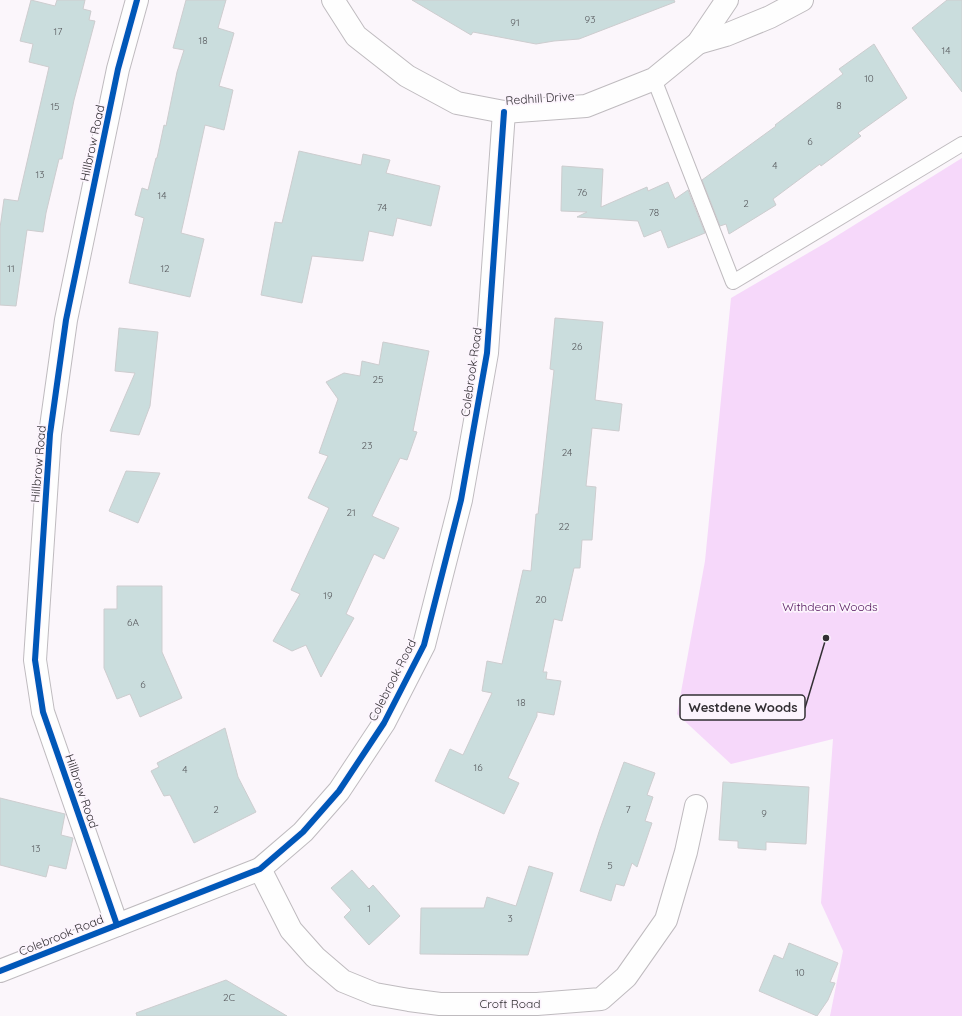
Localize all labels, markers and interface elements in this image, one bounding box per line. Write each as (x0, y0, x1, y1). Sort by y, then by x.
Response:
house number: 93 (585, 13, 595, 26)
house number: 91 (510, 16, 520, 29)
house number: 17 (54, 25, 62, 38)
house number: 18 (198, 34, 208, 47)
house number: 14 (942, 44, 950, 57)
house number: 10 (864, 72, 874, 85)
street label: Redhill Drive (505, 88, 575, 108)
house number: 8 (836, 99, 842, 112)
house number: 15 (50, 100, 60, 113)
street label: Hillbrow Road (77, 103, 107, 183)
house number: 6 (807, 135, 813, 148)
house number: 4 (772, 159, 778, 172)
house number: 13 (36, 168, 44, 181)
house number: 76 (577, 186, 588, 199)
house number: 14 (158, 189, 166, 202)
house number: 2 (743, 197, 749, 210)
house number: 74 (377, 201, 387, 214)
house number: 78 (649, 206, 659, 219)
house number: 11 (7, 262, 15, 275)
house number: 12 (160, 262, 170, 275)
street label: Colebrook Road (457, 326, 485, 418)
house number: 26 (572, 340, 583, 353)
house number: 25 (373, 373, 384, 386)
street label: Hillbrow Road (27, 425, 49, 503)
house number: 23 (362, 439, 372, 452)
house number: 24 (562, 446, 572, 459)
house number: 21 (346, 506, 356, 519)
house number: 22 (558, 520, 570, 533)
house number: 19 (323, 589, 333, 602)
house number: 20 (535, 593, 547, 606)
park label: Withdean Woods (782, 599, 878, 614)
house number: 6A (127, 616, 139, 629)
street label: Colebrook Road (365, 636, 419, 724)
house number: 6 (140, 678, 146, 691)
callout: Westdene Woods (680, 695, 805, 720)
house number: 18 (516, 696, 526, 709)
text: Westdene Woods (689, 699, 797, 715)
street label: Hillbrow Road (62, 752, 102, 830)
house number: 16 (473, 761, 483, 774)
house number: 4 (182, 763, 188, 776)
house number: 2 (213, 803, 219, 816)
house number: 7 (625, 803, 631, 816)
house number: 9 (761, 807, 767, 820)
house number: 13 (32, 842, 40, 855)
house number: 5 (607, 859, 613, 872)
house number: 1 (367, 902, 371, 915)
street label: Colebrook Road (16, 911, 106, 959)
house number: 3 (507, 912, 513, 925)
house number: 10 (795, 966, 805, 979)
house number: 2C (223, 991, 236, 1004)
street label: Croft Road (480, 996, 540, 1011)

